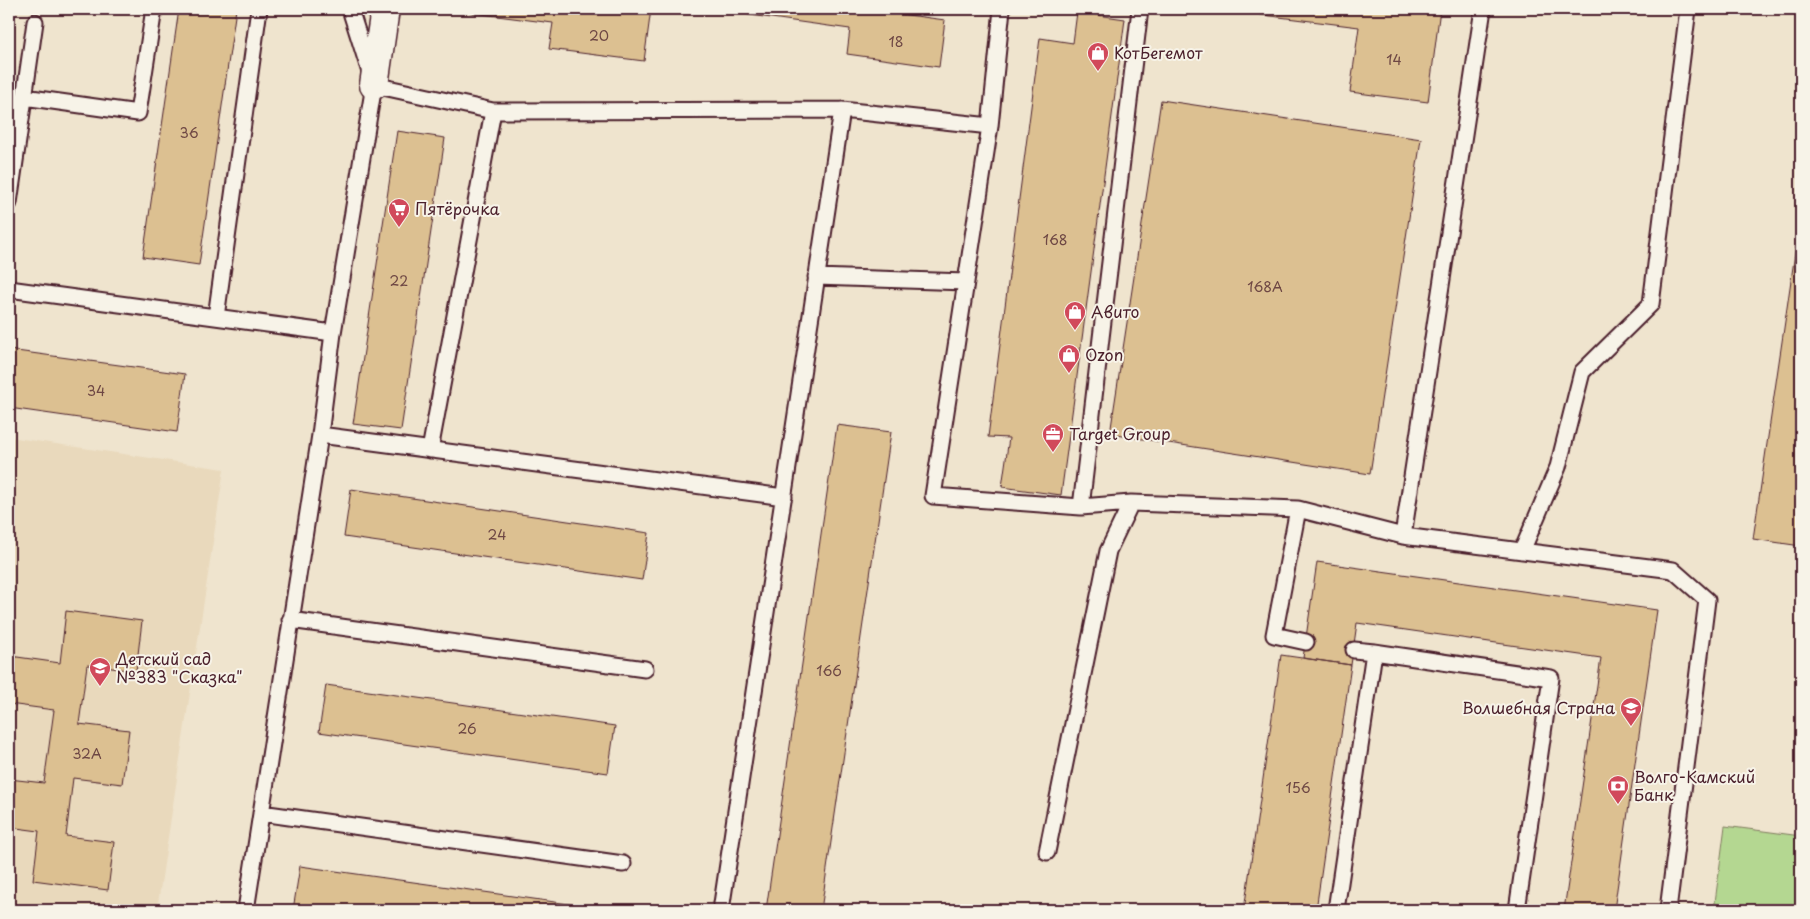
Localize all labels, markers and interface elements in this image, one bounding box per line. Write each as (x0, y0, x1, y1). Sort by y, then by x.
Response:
house number: 20 (589, 25, 609, 46)
house number: 18 (888, 31, 904, 52)
place label: КотБегемот (1114, 40, 1203, 64)
shop icon: КотБегемот (1086, 41, 1110, 72)
house number: 14 (1386, 49, 1402, 70)
house number: 36 (179, 122, 199, 143)
place label: Пятёрочка (415, 196, 500, 220)
supermarket icon: Пятёрочка (387, 197, 411, 228)
house number: 168 (1043, 229, 1067, 250)
house number: 22 (390, 270, 408, 291)
house number: 168А (1247, 276, 1283, 297)
place label: Авито (1091, 299, 1139, 323)
shop icon: Авито (1063, 300, 1087, 331)
place label: Ozon (1085, 342, 1123, 366)
shop icon: Ozon (1057, 343, 1081, 374)
house number: 34 (87, 380, 105, 401)
place label: Target Group (1069, 421, 1171, 445)
office icon: Target Group (1041, 422, 1065, 453)
house number: 24 (488, 524, 506, 545)
place label: Детский сад №383 "Сказка" (115, 646, 243, 688)
school or university icon: Детский сад №383 "Сказка" (88, 656, 112, 687)
house number: 166 (816, 660, 842, 681)
place label: Волшебная Страна (1462, 695, 1615, 719)
school or university icon: Волшебная Страна (1619, 696, 1643, 727)
house number: 26 (457, 718, 477, 739)
house number: 32А (72, 743, 102, 764)
place label: Волго-Камский Банк (1634, 764, 1755, 806)
bank icon: Волго-Камский Банк (1606, 774, 1630, 805)
house number: 156 (1285, 777, 1311, 798)

